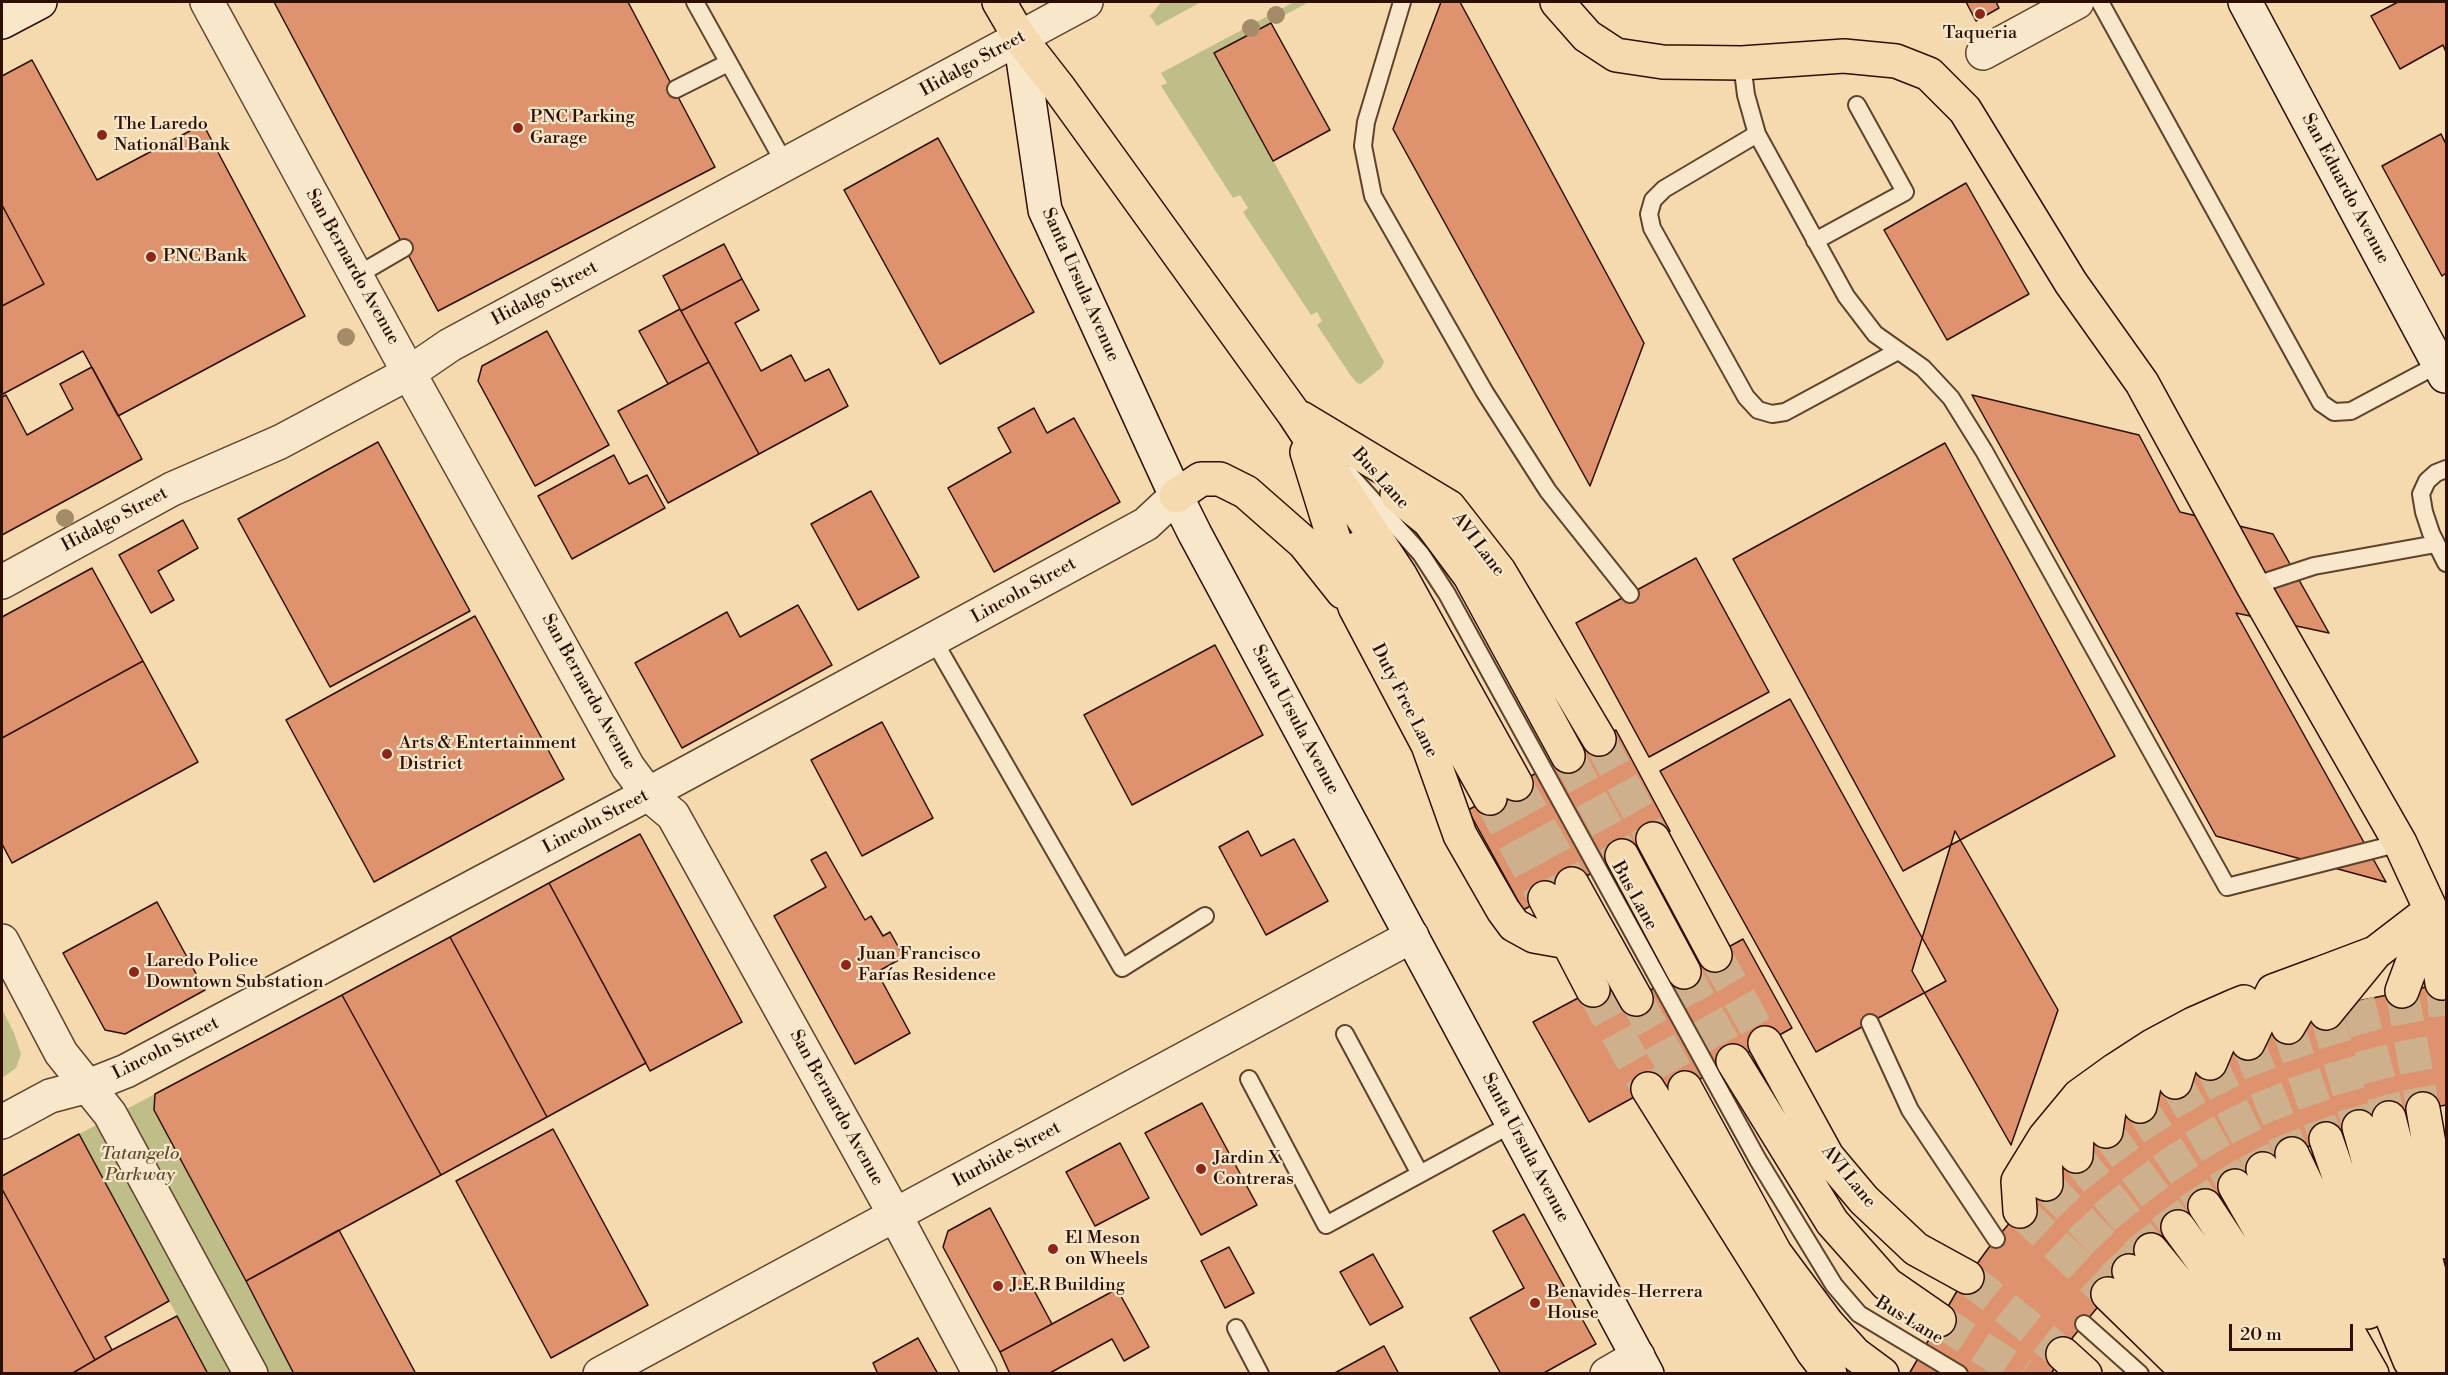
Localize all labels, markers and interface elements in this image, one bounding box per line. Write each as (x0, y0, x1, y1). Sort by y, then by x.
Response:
marker: Taqueria (1973, 7, 1987, 21)
place label: Taqueria (1943, 23, 2017, 45)
street label: Hidalgo Street (917, 26, 1029, 102)
place label: PNC Parking Garage (530, 107, 635, 150)
street label: San Eduardo Avenue (2296, 110, 2394, 268)
place label: The Laredo National Bank (114, 114, 229, 156)
marker: PNC Parking Garage (511, 121, 525, 135)
marker: The Laredo National Bank (95, 128, 109, 142)
street label: San Bernardo Avenue (300, 185, 404, 349)
street label: Santa Ursula Avenue (1036, 205, 1124, 365)
place label: PNC Bank (163, 246, 246, 268)
marker: PNC Bank (144, 250, 158, 264)
street label: Hidalgo Street (488, 257, 602, 331)
street label: Bus Lane (1347, 444, 1413, 514)
street label: Hidalgo Street (58, 483, 172, 557)
street label: AVI Lane (1447, 509, 1509, 581)
street label: Lincoln Street (968, 553, 1080, 629)
street label: San Bernardo Avenue (536, 610, 640, 774)
street label: Duty Free Lane (1366, 640, 1442, 762)
street label: Santa Ursula Avenue (1247, 642, 1343, 798)
place label: Arts & Entertainment District (399, 733, 577, 776)
marker: Arts & Entertainment District (380, 747, 394, 761)
street label: Lincoln Street (540, 785, 652, 859)
street label: Bus Lane (1606, 858, 1662, 934)
place label: Juan Francisco Farías Residence (858, 944, 996, 986)
place label: Laredo Police Downtown Substation (146, 951, 323, 994)
marker: Juan Francisco Farías Residence (839, 958, 853, 972)
marker: Laredo Police Downtown Substation (127, 965, 141, 979)
street label: Lincoln Street (109, 1013, 223, 1085)
street label: San Bernardo Avenue (784, 1026, 888, 1190)
street label: Santa Ursula Avenue (1477, 1070, 1573, 1226)
street label: Iturbide Street (949, 1117, 1065, 1193)
street label: AVI Lane (1816, 1141, 1880, 1213)
park label: Tatangelo Parkway (101, 1144, 179, 1186)
place label: Jardin X Contreras (1213, 1148, 1294, 1190)
marker: Jardin X Contreras (1194, 1162, 1208, 1176)
place label: El Meson on Wheels (1065, 1228, 1148, 1270)
marker: El Meson on Wheels (1046, 1242, 1060, 1256)
place label: J.E.R Building (1010, 1275, 1125, 1297)
marker: J.E.R Building (991, 1279, 1005, 1293)
place label: Benavides-Herrera House (1547, 1282, 1703, 1324)
street label: Bus Lane (1871, 1292, 1947, 1350)
marker: Benavides-Herrera House (1528, 1296, 1542, 1310)
scale bar (2232, 1312, 2356, 1350)
text: 20 m (2240, 1323, 2282, 1346)

